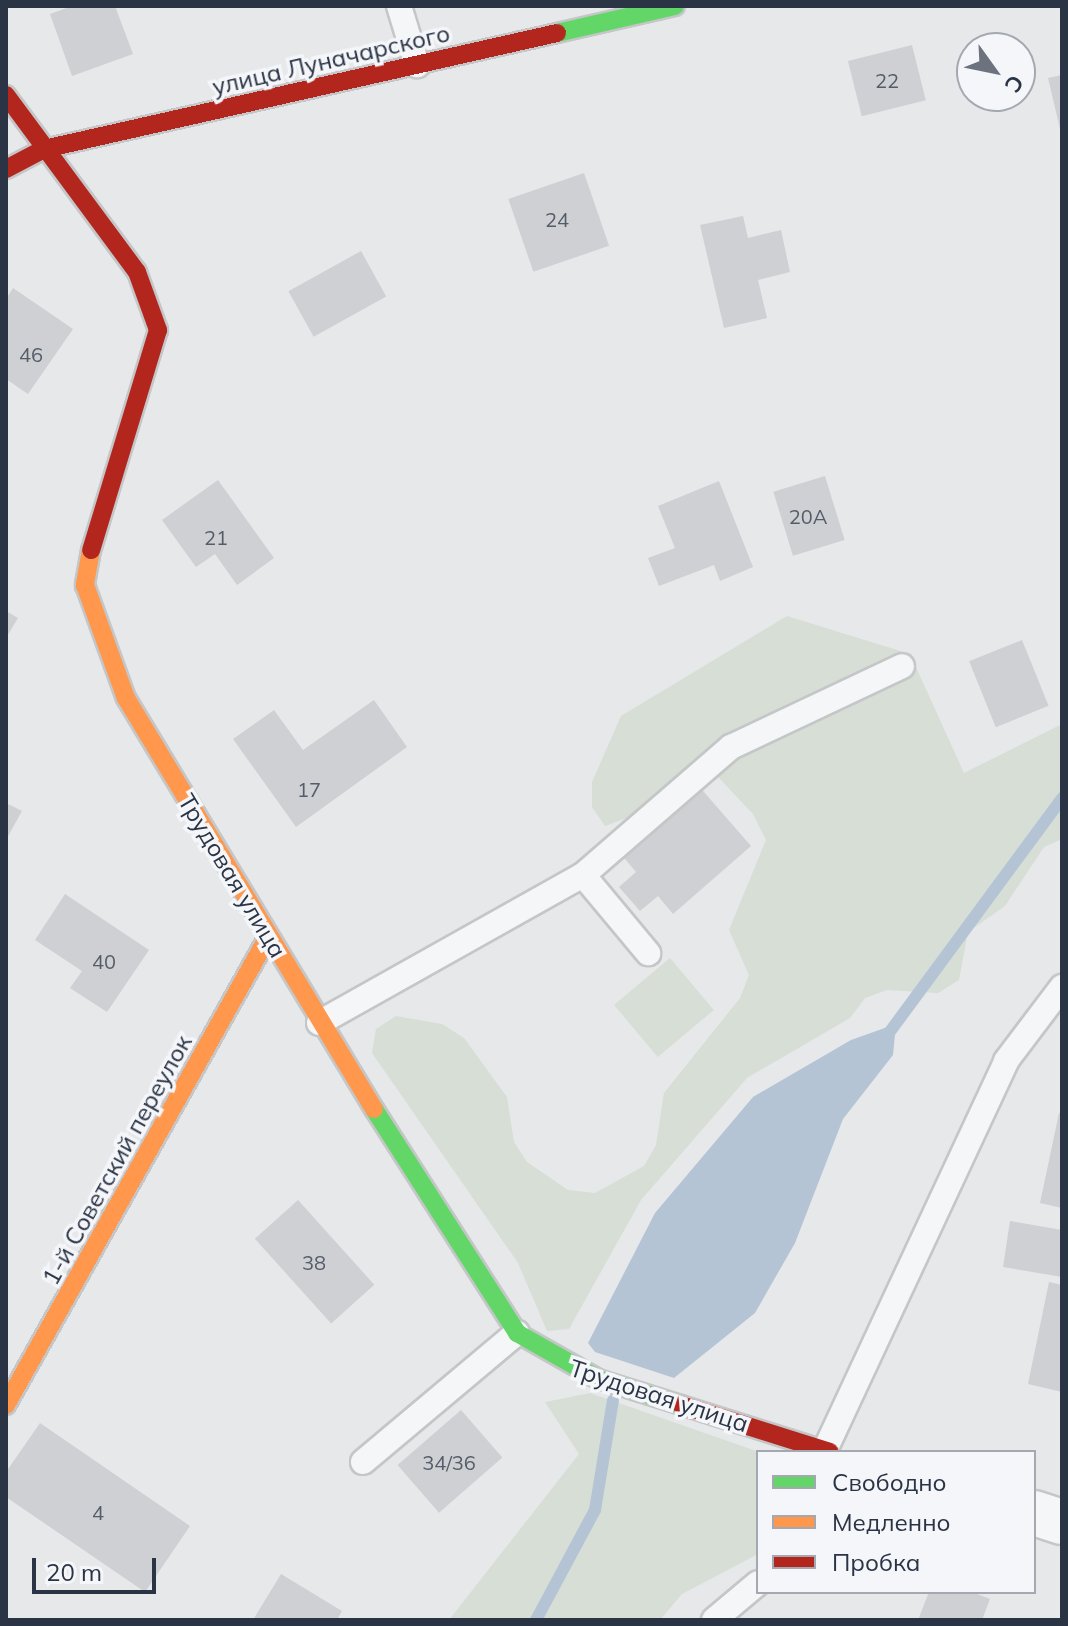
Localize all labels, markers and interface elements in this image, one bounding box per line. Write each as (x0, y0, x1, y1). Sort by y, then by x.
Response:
street label: улица Луначарского (209, 19, 453, 101)
north arrow (956, 32, 1036, 112)
house number: 22 (875, 68, 899, 92)
text: С (999, 70, 1030, 98)
house number: 24 (545, 207, 569, 231)
house number: 46 (19, 342, 43, 366)
house number: 20А (789, 504, 827, 528)
house number: 21 (204, 525, 228, 549)
house number: 17 (297, 777, 321, 801)
street label: Трудовая улица (172, 789, 292, 963)
house number: 40 (92, 949, 116, 973)
street label: 1-й Советский переулок (36, 1030, 198, 1290)
house number: 38 (302, 1250, 326, 1274)
street label: Трудовая улица (566, 1354, 752, 1438)
house number: 34/36 (422, 1450, 476, 1474)
legend (756, 1450, 1036, 1594)
text: Свободно (832, 1467, 947, 1497)
house number: 4 (92, 1500, 104, 1524)
text: Медленно (832, 1507, 951, 1537)
scale bar (36, 1542, 160, 1592)
text: Пробка (832, 1547, 920, 1577)
text: 20 m (46, 1557, 102, 1587)

